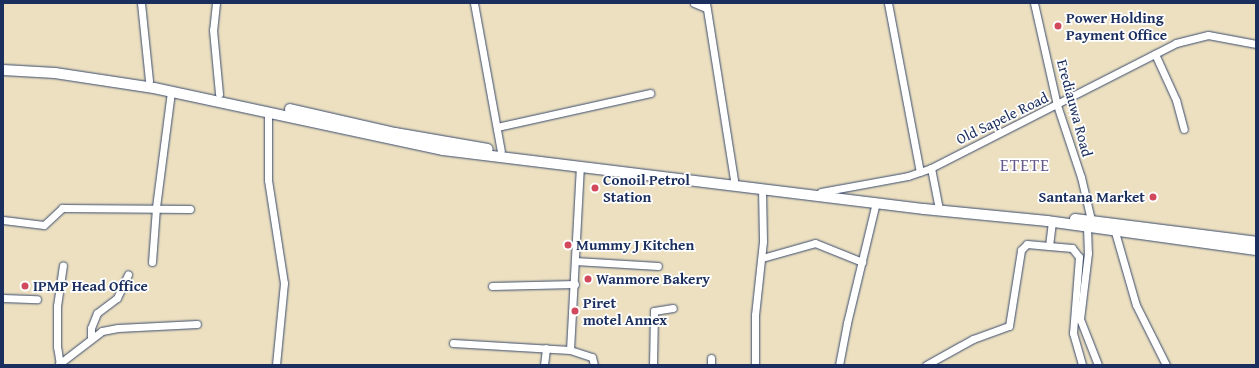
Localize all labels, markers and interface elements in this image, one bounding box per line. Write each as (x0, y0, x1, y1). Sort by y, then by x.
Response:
place label: Power Holding Payment Office (1066, 8, 1167, 43)
marker: Power Holding Payment Office (1053, 21, 1063, 31)
street label: Erediauwa Road (1053, 57, 1097, 159)
street label: Old Sapele Road (953, 88, 1051, 148)
district label: ETETE (1000, 155, 1050, 175)
place label: Conoil Petrol Station (603, 170, 690, 205)
marker: Conoil Petrol Station (590, 183, 600, 193)
place label: Santana Market (1039, 188, 1145, 206)
marker: Santana Market (1148, 192, 1158, 202)
place label: Mummy J Kitchen (576, 236, 694, 254)
marker: Mummy J Kitchen (563, 240, 573, 250)
place label: Wanmore Bakery (596, 270, 710, 288)
marker: Wanmore Bakery (583, 274, 593, 284)
place label: IPMP Head Office (33, 277, 148, 295)
marker: IPMP Head Office (20, 281, 30, 291)
place label: Piret motel Annex (583, 293, 667, 328)
marker: Piret motel Annex (570, 306, 580, 316)

